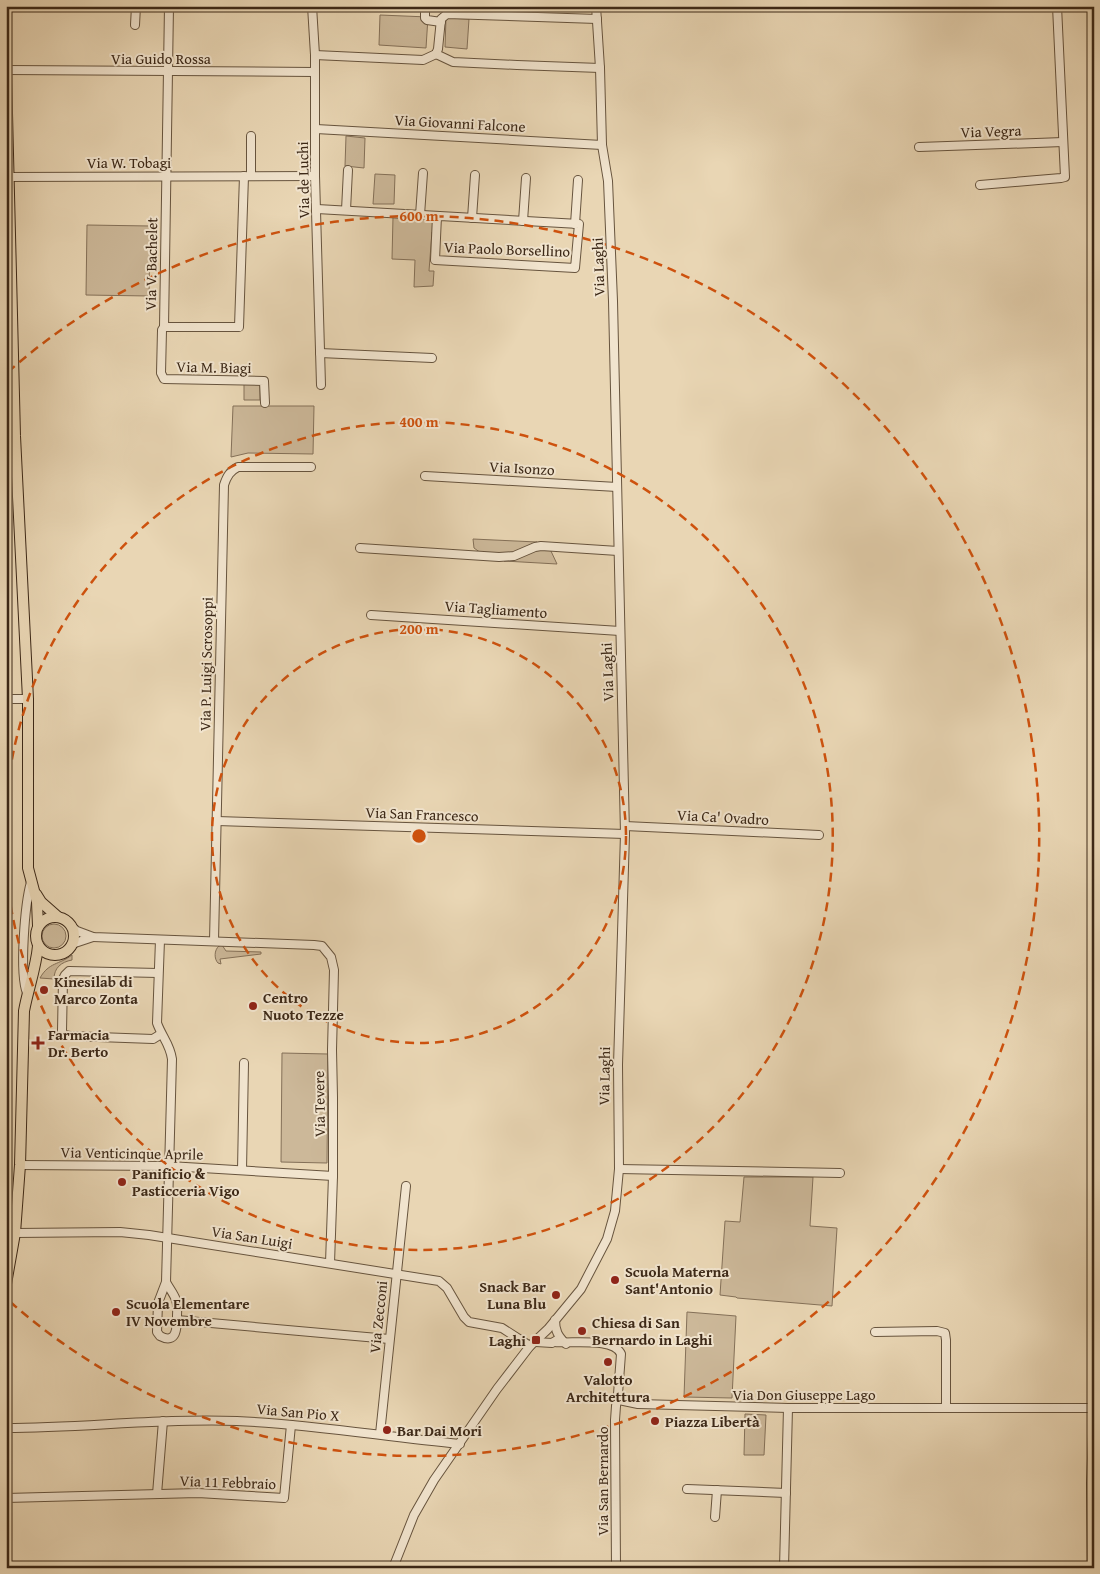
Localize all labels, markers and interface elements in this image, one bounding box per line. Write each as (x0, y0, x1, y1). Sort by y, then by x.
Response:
street label: Via Guido Rossa (111, 48, 211, 69)
street label: Via Giovanni Falcone (394, 109, 526, 137)
street label: Via Vegra (960, 119, 1022, 143)
street label: Via de Luchi (292, 141, 314, 219)
street label: Via W. Tobagi (87, 152, 171, 173)
text: 600 m (399, 205, 439, 226)
street label: Via V. Bachelet (140, 216, 162, 311)
street label: Via Paolo Borsellino (443, 236, 571, 262)
street label: Via Laghi (586, 237, 610, 297)
street label: Via M. Biagi (176, 356, 252, 378)
text: 400 m (399, 411, 439, 432)
street label: Via Isonzo (489, 456, 555, 480)
street label: Via Tagliamento (444, 595, 548, 623)
street label: Via P. Luigi Scrosoppi (194, 597, 218, 731)
text: 200 m (399, 618, 439, 639)
street label: Via Laghi (595, 642, 619, 702)
street label: Via San Francesco (365, 802, 479, 826)
street label: Via Ca' Ovadro (677, 804, 770, 830)
centre of rings (410, 827, 428, 845)
place label: Kinesilab di Marco Zonta (54, 971, 138, 1009)
marker: Kinesilab di Marco Zonta (38, 984, 50, 996)
place label: Centro Nuoto Tezze (263, 987, 344, 1025)
marker: Centro Nuoto Tezze (247, 1000, 259, 1012)
place label: Farmacia Dr. Berto (48, 1024, 110, 1062)
marker: Farmacia Dr. Berto (32, 1037, 44, 1049)
street label: Via Laghi (593, 1046, 615, 1106)
street label: Via Tevere (308, 1071, 330, 1137)
street label: Via Venticinque Aprile (60, 1141, 204, 1165)
place label: Panificio & Pasticceria Vigo (132, 1163, 240, 1201)
marker: Panificio & Pasticceria Vigo (116, 1176, 128, 1188)
street label: Via San Luigi (210, 1220, 294, 1254)
place label: Scuola Materna Sant'Antonio (625, 1261, 729, 1299)
marker: Scuola Materna Sant'Antonio (609, 1274, 621, 1286)
place label: Snack Bar Luna Blu (479, 1276, 546, 1314)
street label: Via Zecconi (364, 1280, 392, 1354)
marker: Snack Bar Luna Blu (550, 1289, 562, 1301)
place label: Scuola Elementare IV Novembre (126, 1293, 250, 1331)
marker: Scuola Elementare IV Novembre (110, 1306, 122, 1318)
place label: Chiesa di San Bernardo in Laghi (592, 1312, 713, 1350)
marker: Chiesa di San Bernardo in Laghi (576, 1325, 588, 1337)
place label: Laghi (489, 1330, 526, 1351)
marker: Laghi (530, 1334, 542, 1346)
marker: Valotto Architettura (602, 1356, 614, 1368)
place label: Valotto Architettura (566, 1369, 650, 1407)
street label: Via Don Giuseppe Lago (732, 1384, 876, 1405)
street label: Via San Pio X (256, 1398, 341, 1426)
place label: Piazza Libertà (665, 1411, 760, 1432)
marker: Piazza Libertà (649, 1415, 661, 1427)
place label: Bar Dai Mori (397, 1420, 482, 1441)
marker: Bar Dai Mori (381, 1424, 393, 1436)
street label: Via San Bernardo (592, 1426, 613, 1536)
street label: Via 11 Febbraio (179, 1470, 277, 1494)

